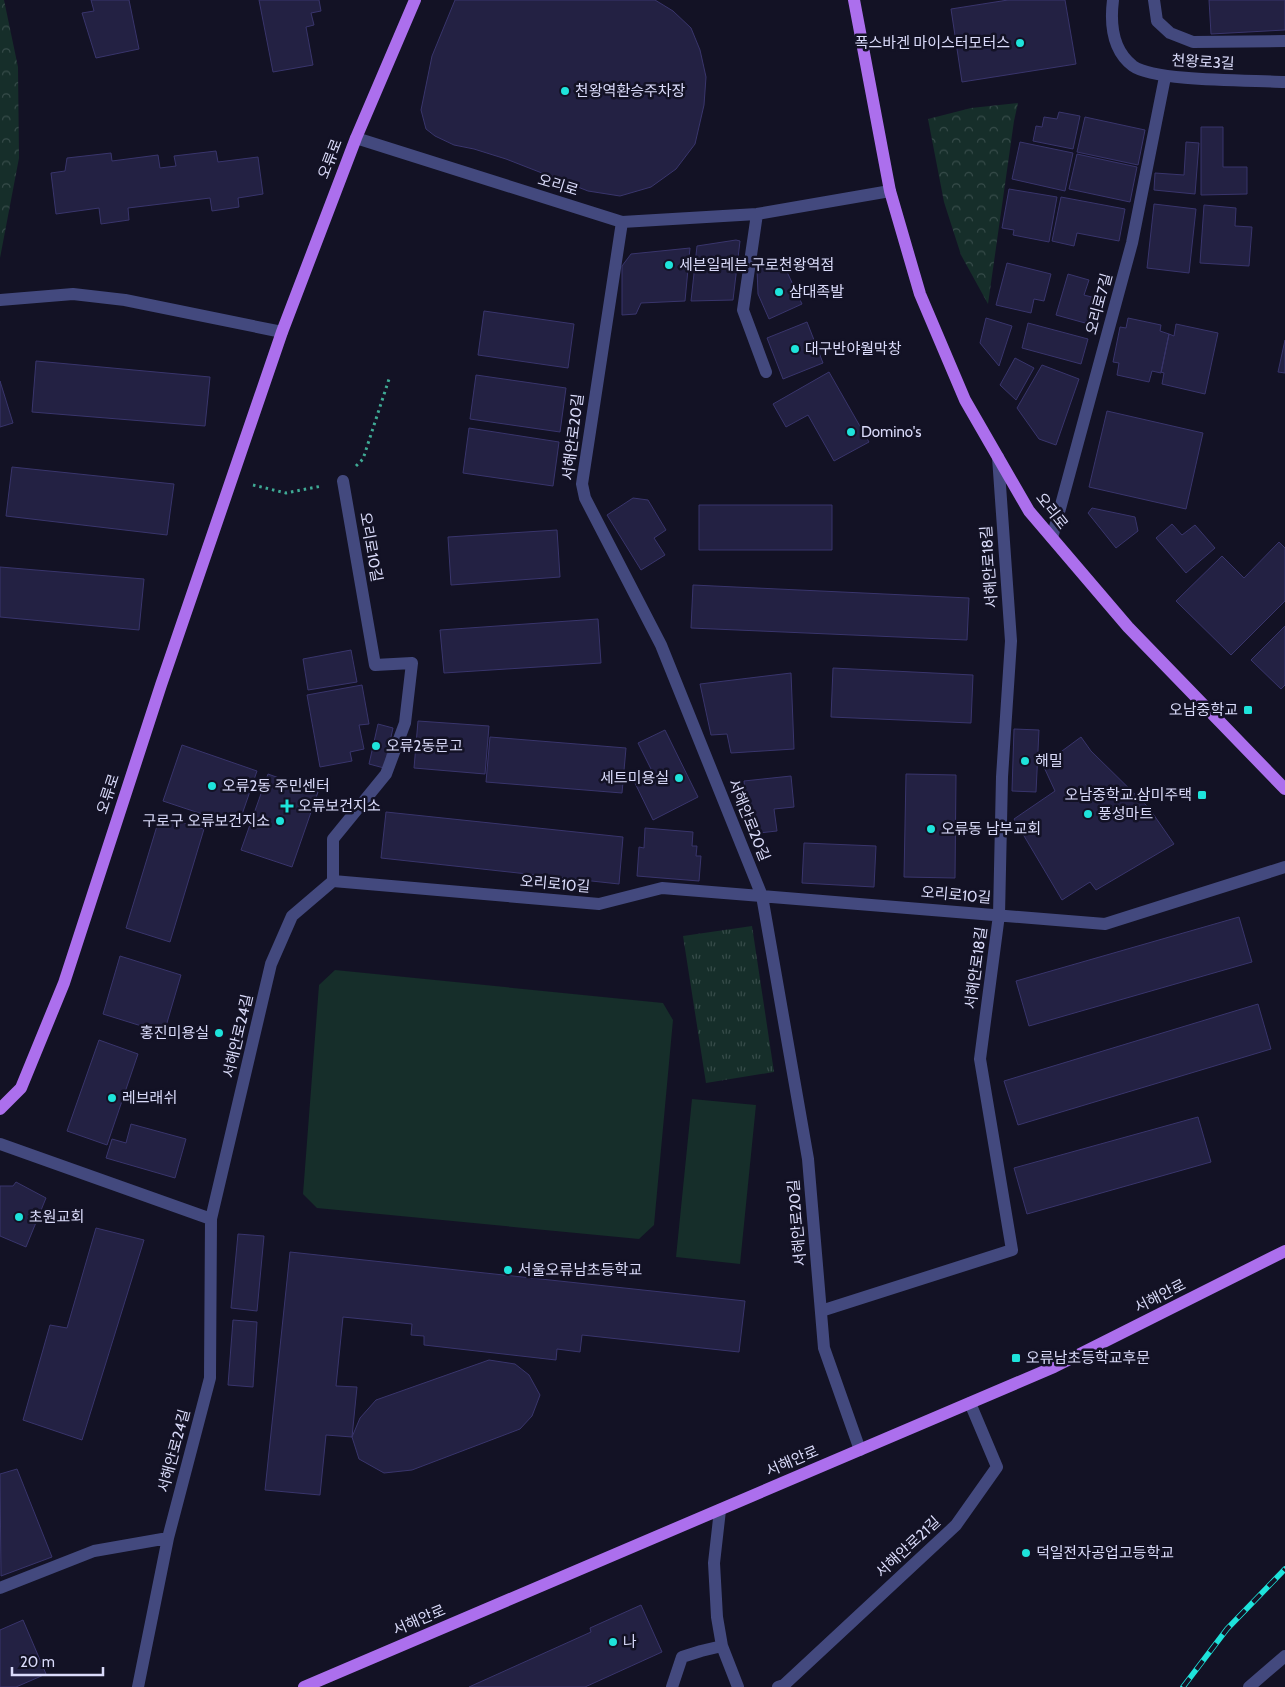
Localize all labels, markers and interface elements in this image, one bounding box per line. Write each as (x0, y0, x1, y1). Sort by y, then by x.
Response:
place label: 폭스바겐 마이스터모터스 (855, 34, 1010, 52)
marker: 폭스바겐 마이스터모터스 (1014, 37, 1026, 49)
street label: 천왕로3길 (1171, 51, 1235, 73)
place label: 천왕역환승주차장 (575, 82, 686, 100)
marker: 천왕역환승주차장 (559, 85, 571, 97)
street label: 오류로 (314, 136, 346, 182)
street label: 오리로 (536, 170, 580, 200)
place label: 세븐일레븐 구로천왕역점 (679, 256, 834, 274)
marker: 세븐일레븐 구로천왕역점 (663, 259, 675, 271)
street label: 오리로7길 (1082, 271, 1116, 337)
place label: 삼대족발 (789, 283, 844, 301)
marker: 삼대족발 (773, 286, 785, 298)
place label: 대구반야월막창 (805, 340, 902, 358)
marker: 대구반야월막창 (789, 343, 801, 355)
street label: 서해안로20길 (559, 393, 587, 481)
place label: Domino's (861, 423, 921, 441)
marker: Domino's (845, 426, 857, 438)
street label: 오리로 (1032, 489, 1072, 533)
street label: 오리로10길 (356, 511, 386, 583)
street label: 서해안로18길 (977, 525, 1001, 609)
place label: 오남중학교 (1169, 701, 1238, 719)
marker: 오남중학교 (1242, 704, 1254, 716)
place label: 오류2동문고 (386, 737, 463, 755)
marker: 오류2동문고 (370, 740, 382, 752)
place label: 해밀 (1035, 752, 1063, 770)
marker: 해밀 (1019, 755, 1031, 767)
place label: 세트미용실 (600, 769, 669, 787)
street label: 오류로 (93, 772, 123, 816)
marker: 세트미용실 (673, 772, 685, 784)
street label: 서해안로20길 (724, 776, 774, 864)
place label: 오류2동 주민센터 (222, 777, 330, 795)
marker: 오류2동 주민센터 (206, 780, 218, 792)
place label: 오남중학교.삼미주택 (1065, 786, 1192, 804)
marker: 오남중학교.삼미주택 (1196, 789, 1208, 801)
place label: 오류보건지소 (298, 797, 381, 815)
marker: 오류보건지소 (280, 799, 294, 813)
place label: 풍성마트 (1098, 805, 1153, 823)
marker: 풍성마트 (1082, 808, 1094, 820)
place label: 구로구 오류보건지소 (142, 812, 270, 830)
marker: 구로구 오류보건지소 (274, 815, 286, 827)
place label: 오류동 남부교회 (941, 820, 1041, 838)
marker: 오류동 남부교회 (925, 823, 937, 835)
street label: 오리로10길 (519, 872, 591, 896)
street label: 오리로10길 (920, 883, 992, 907)
street label: 서해안로18길 (961, 926, 991, 1010)
street label: 서해안로24길 (220, 992, 256, 1080)
place label: 홍진미용실 (140, 1024, 209, 1042)
marker: 홍진미용실 (213, 1027, 225, 1039)
place label: 레브래쉬 (122, 1089, 177, 1107)
marker: 레브래쉬 (106, 1092, 118, 1104)
street label: 서해안로20길 (784, 1179, 810, 1267)
place label: 초원교회 (29, 1208, 84, 1226)
marker: 초원교회 (13, 1211, 25, 1223)
place label: 서울오류남초등학교 (518, 1261, 642, 1279)
marker: 서울오류남초등학교 (502, 1264, 514, 1276)
street label: 서해안로 (1131, 1275, 1189, 1317)
place label: 오류남초등학교후문 (1026, 1349, 1150, 1367)
marker: 오류남초등학교후문 (1010, 1352, 1022, 1364)
street label: 서해안로24길 (154, 1407, 194, 1495)
street label: 서해안로 (763, 1442, 821, 1480)
street label: 서해안로21길 (872, 1513, 944, 1581)
place label: 덕일전자공업고등학교 (1036, 1544, 1174, 1562)
marker: 덕일전자공업고등학교 (1020, 1547, 1032, 1559)
street label: 서해안로 (390, 1601, 448, 1639)
place label: 나 (623, 1633, 637, 1651)
marker: 나 (607, 1636, 619, 1648)
scale bar (12, 1644, 104, 1676)
text: 20 m (20, 1653, 55, 1671)

